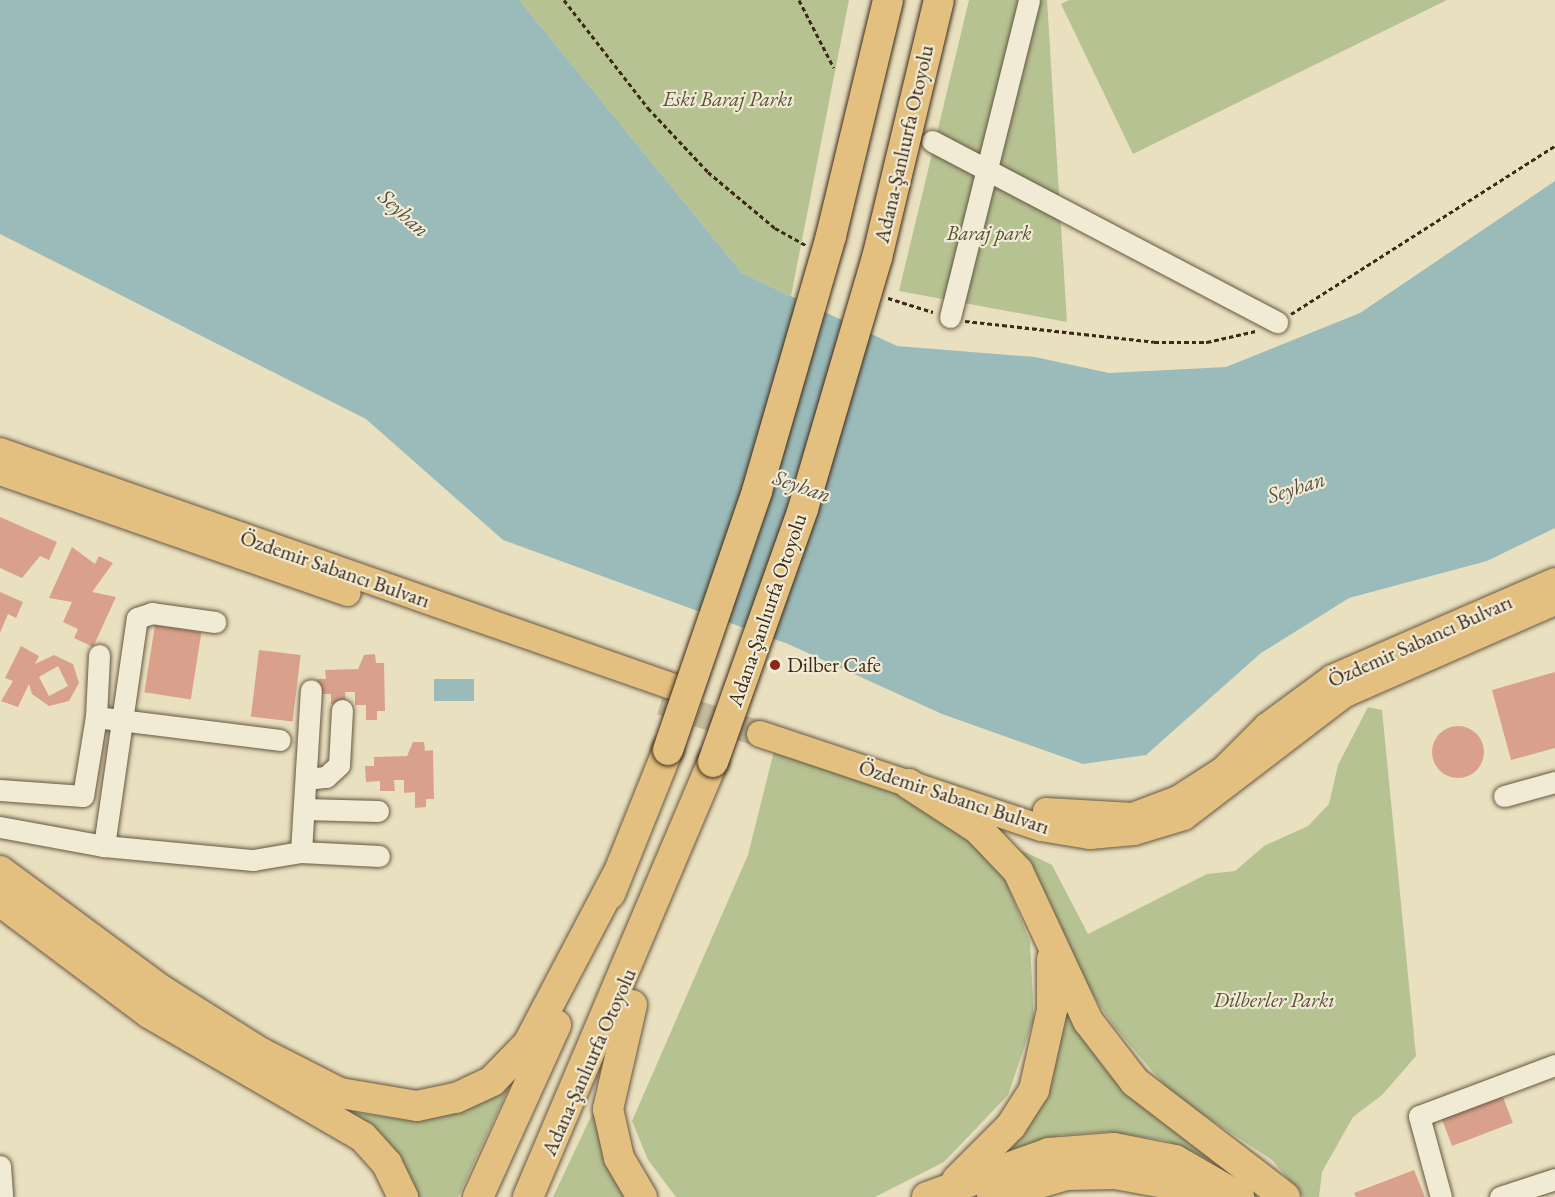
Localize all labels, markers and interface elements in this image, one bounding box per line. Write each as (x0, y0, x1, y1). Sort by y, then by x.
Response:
street label: Adana-Şanlıurfa Otoyolu (869, 43, 939, 245)
park label: Eski Baraj Parkı (663, 86, 793, 112)
water label: Seyhan (373, 183, 435, 243)
park label: Baraj park (946, 220, 1032, 246)
water label: Seyhan (770, 464, 834, 508)
water label: Seyhan (1264, 465, 1328, 509)
street label: Adana-Şanlıurfa Otoyolu (722, 510, 812, 710)
street label: Özdemir Sabancı Bulvarı (237, 525, 433, 613)
street label: Özdemir Sabancı Bulvarı (1324, 589, 1516, 693)
place label: Dilber Cafe (787, 652, 881, 678)
marker: Dilber Cafe (768, 658, 782, 672)
street label: Özdemir Sabancı Bulvarı (856, 754, 1052, 840)
street label: Adana-Şanlıurfa Otoyolu (536, 964, 642, 1160)
park label: Dilberler Parkı (1213, 987, 1335, 1013)

